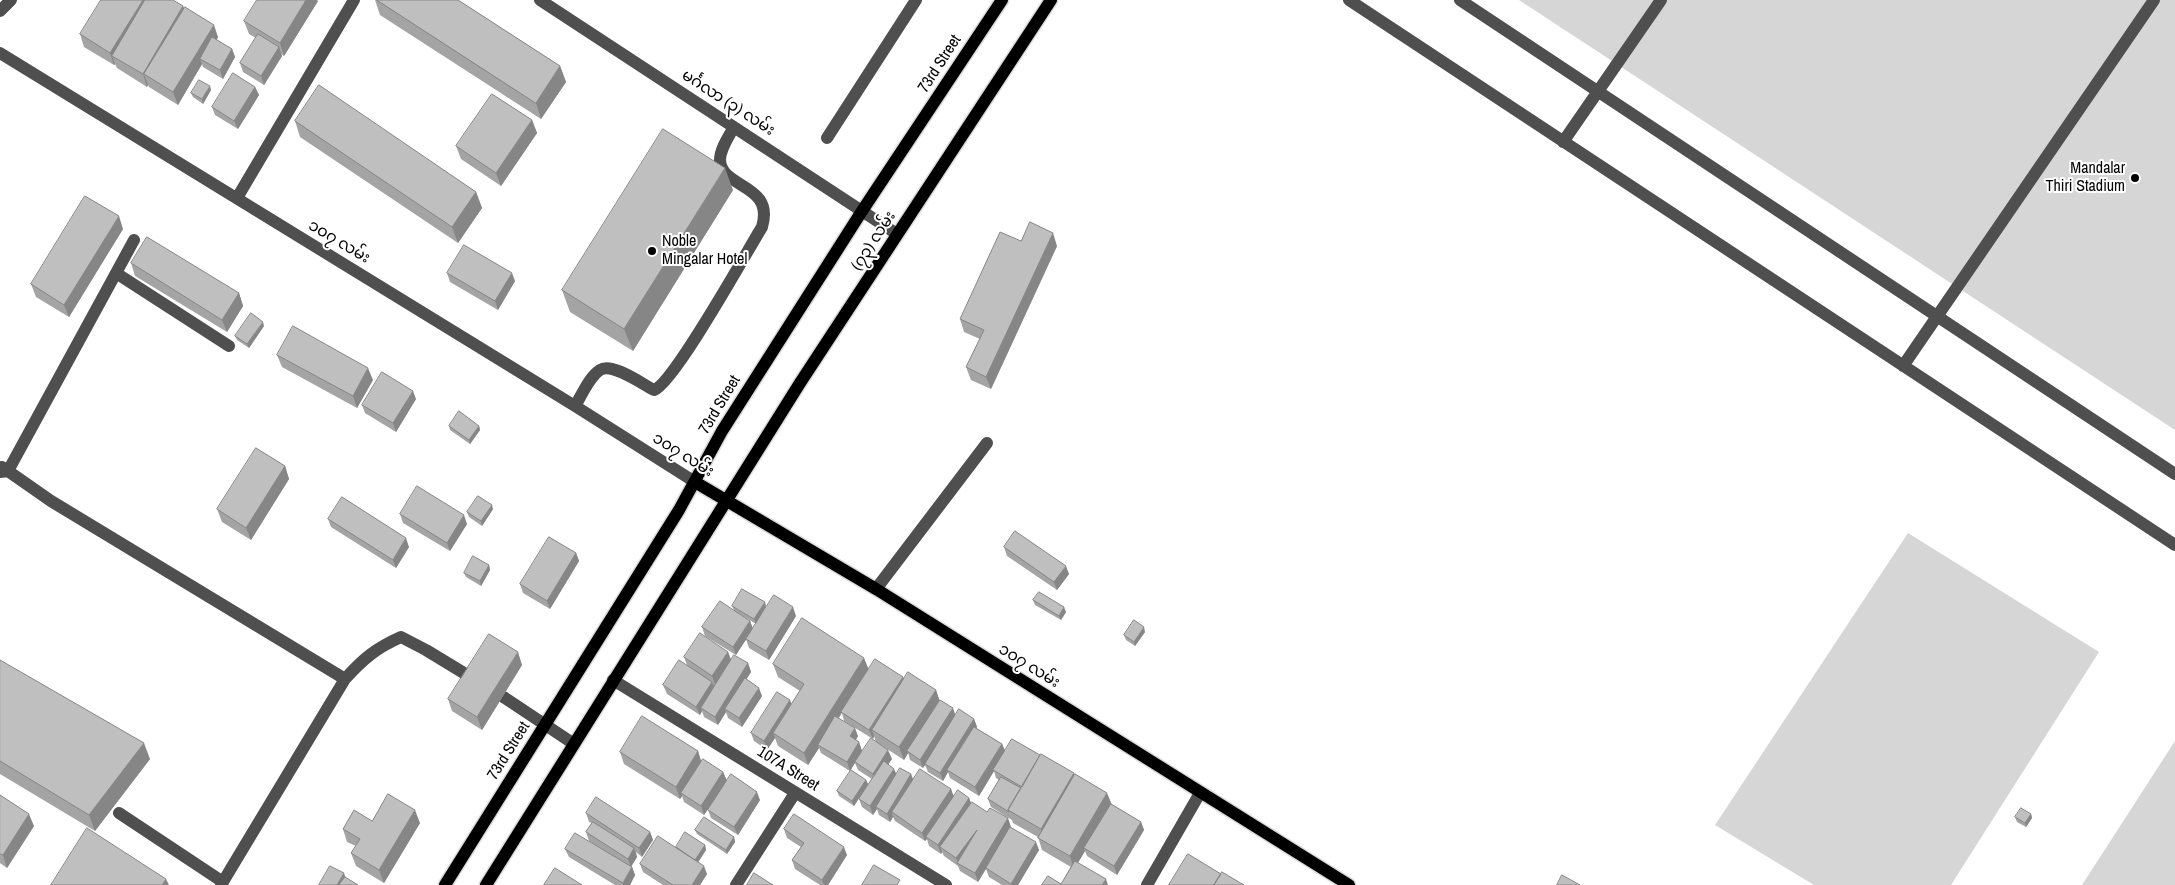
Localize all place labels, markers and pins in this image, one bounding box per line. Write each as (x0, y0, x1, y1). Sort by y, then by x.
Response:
place label: Mandalar Thiri Stadium (2046, 159, 2125, 197)
marker: Mandalar Thiri Stadium (2129, 172, 2141, 184)
place label: Noble Mingalar Hotel (662, 232, 747, 270)
marker: Noble Mingalar Hotel (646, 245, 658, 257)

